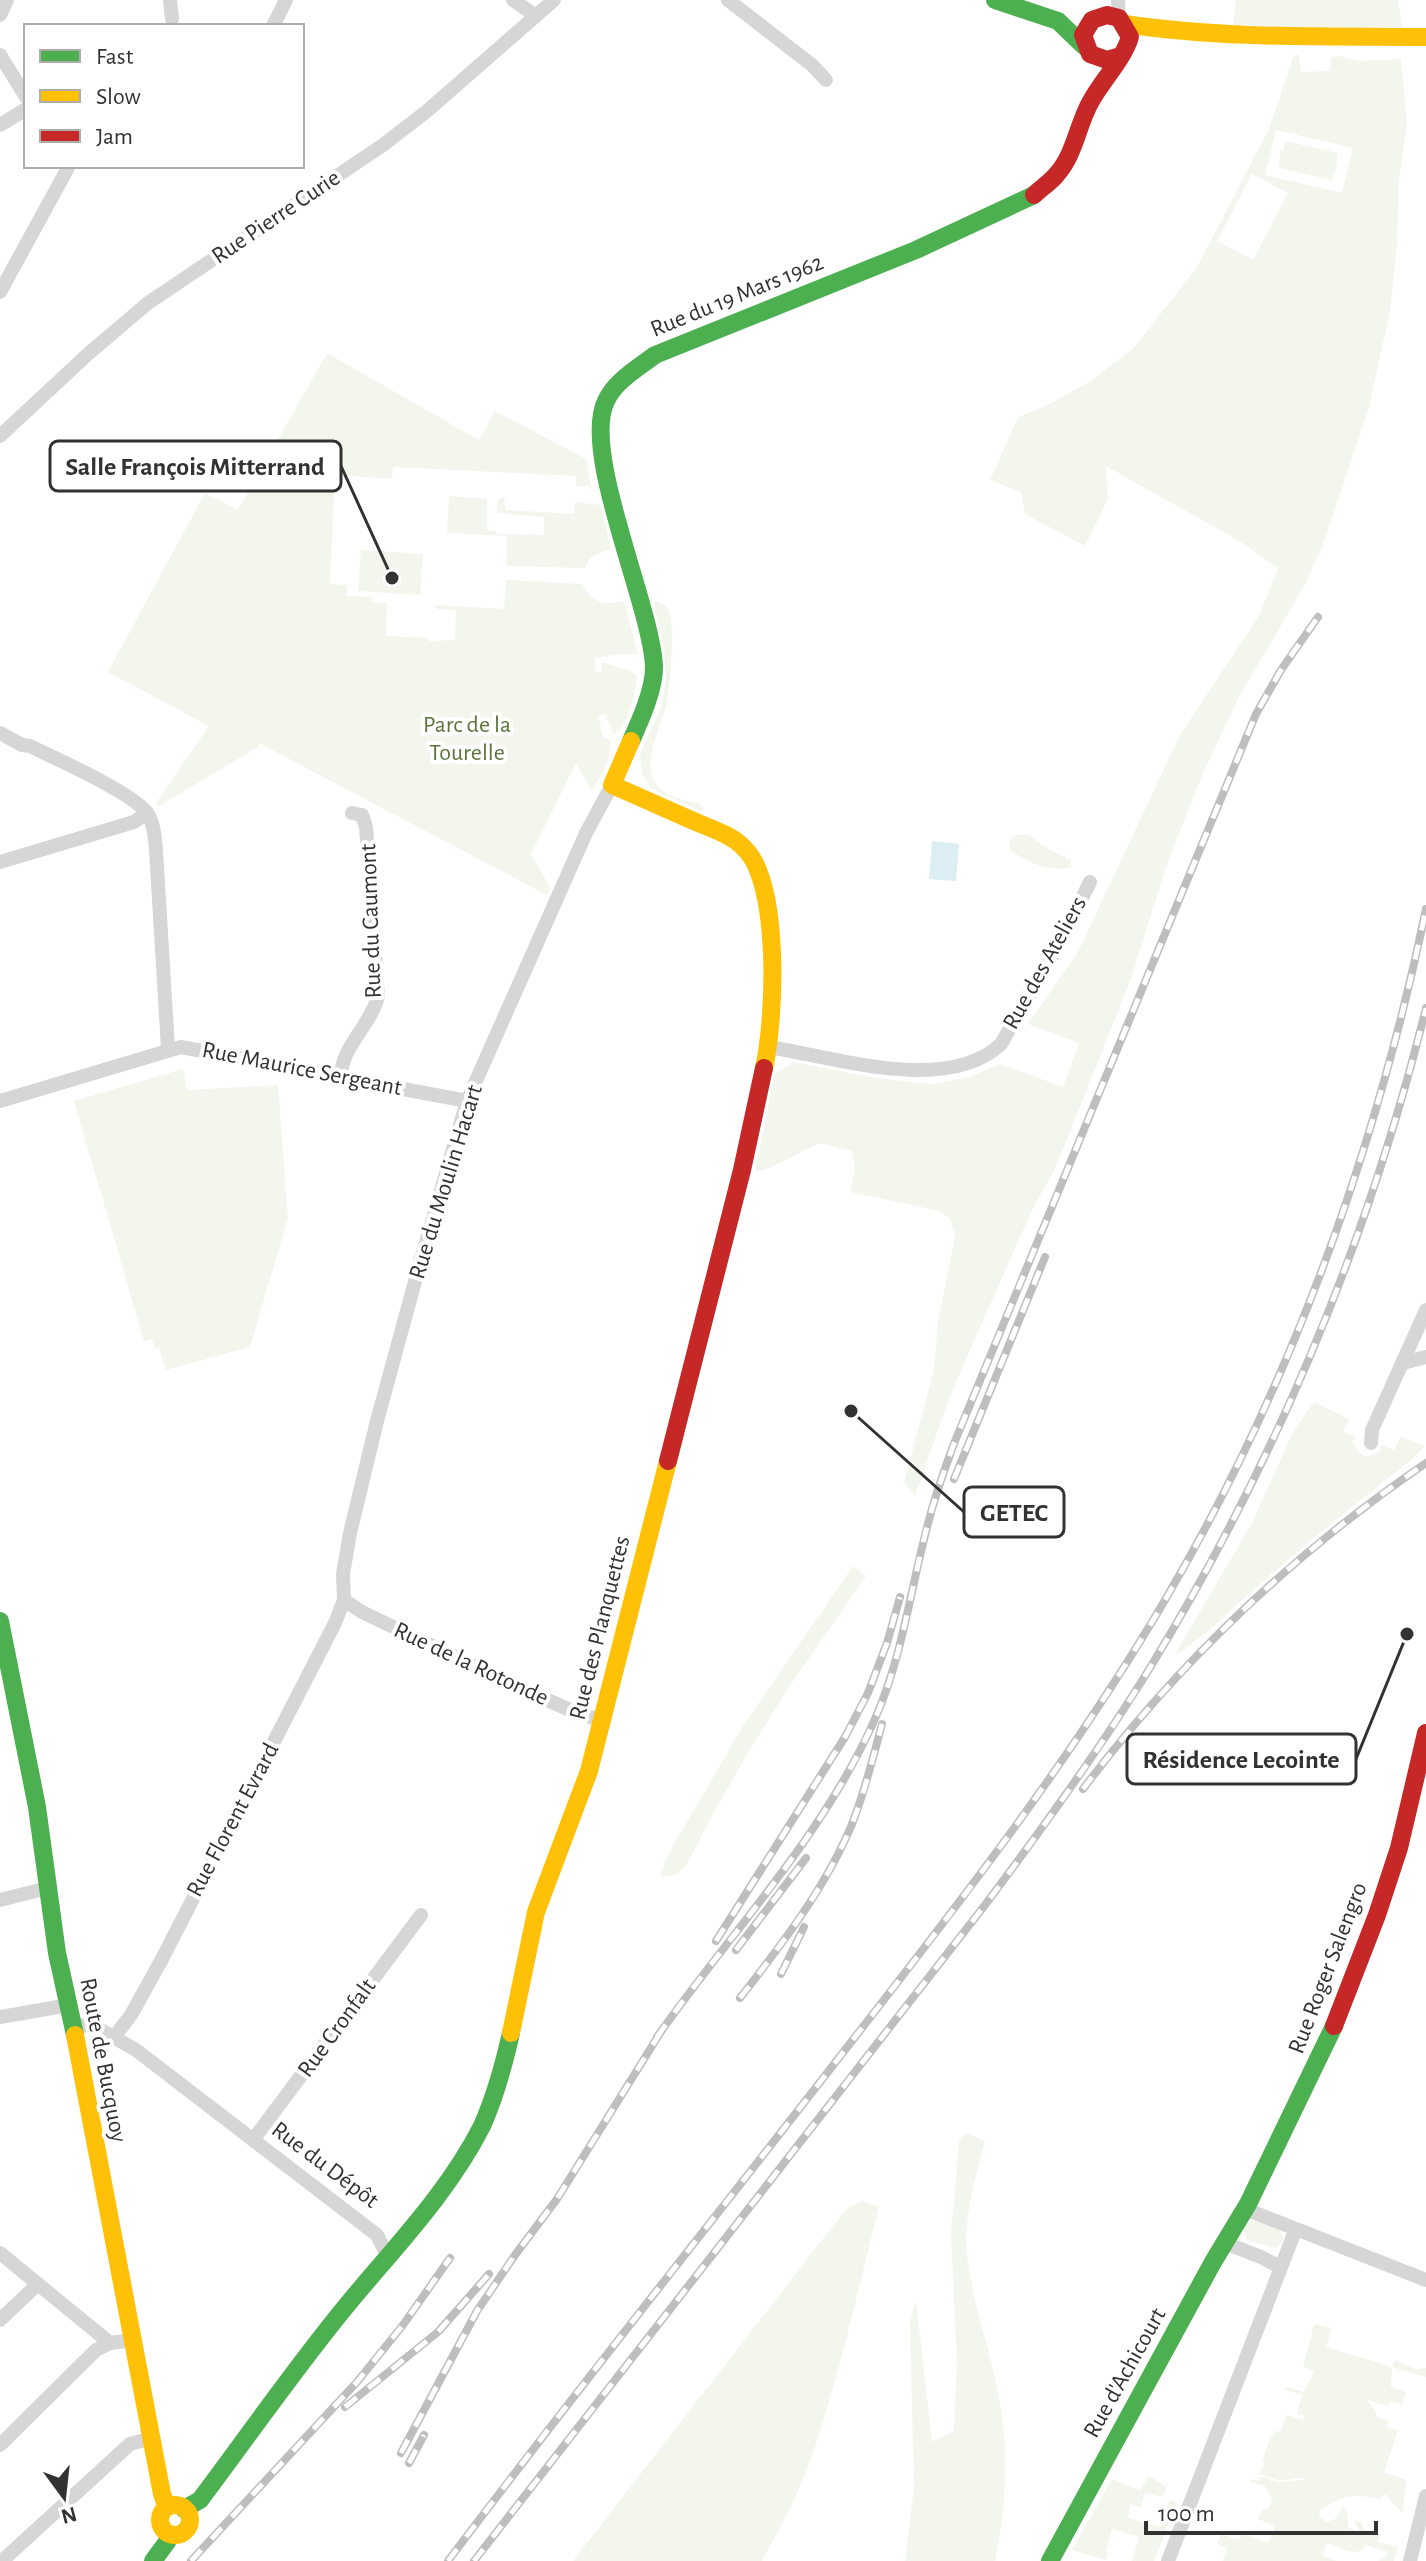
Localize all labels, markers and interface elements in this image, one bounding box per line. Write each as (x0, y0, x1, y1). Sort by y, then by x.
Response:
legend (24, 24, 304, 168)
text: Fast (96, 45, 134, 69)
text: Slow (96, 85, 141, 109)
text: Jam (96, 125, 133, 149)
street label: Rue Pierre Curie (208, 165, 344, 269)
street label: Rue du 19 Mars 1962 (647, 250, 827, 342)
callout: Salle François Mitterrand (50, 441, 341, 491)
text: Salle François Mitterrand (65, 454, 325, 480)
park label: Parc de la Tourelle (423, 713, 511, 765)
street label: Rue du Caumont (356, 843, 386, 999)
street label: Rue des Ateliers (999, 893, 1091, 1033)
street label: Rue Maurice Sergeant (200, 1038, 404, 1100)
street label: Rue du Moulin Hacart (405, 1082, 487, 1282)
callout: GETEC (964, 1487, 1064, 1537)
text: GETEC (980, 1500, 1049, 1526)
street label: Rue des Planquettes (566, 1534, 634, 1722)
street label: Rue de la Rotonde (390, 1618, 552, 1710)
callout: Résidence Lecointe (1127, 1734, 1356, 1784)
street label: Rue Florent Evrard (182, 1739, 284, 1901)
text: Résidence Lecointe (1142, 1747, 1340, 1773)
street label: Rue Roger Salengro (1284, 1879, 1372, 2057)
street label: Rue Cronfalt (293, 1974, 381, 2082)
street label: Route de Bucquoy (75, 1976, 131, 2144)
street label: Rue du Dépôt (267, 2117, 383, 2213)
street label: Rue d'Achicourt (1079, 2304, 1171, 2442)
north arrow (24, 2457, 104, 2537)
scale bar (1146, 2485, 1376, 2535)
text: 100 m (1158, 2502, 1215, 2526)
text: N (59, 2503, 79, 2528)

